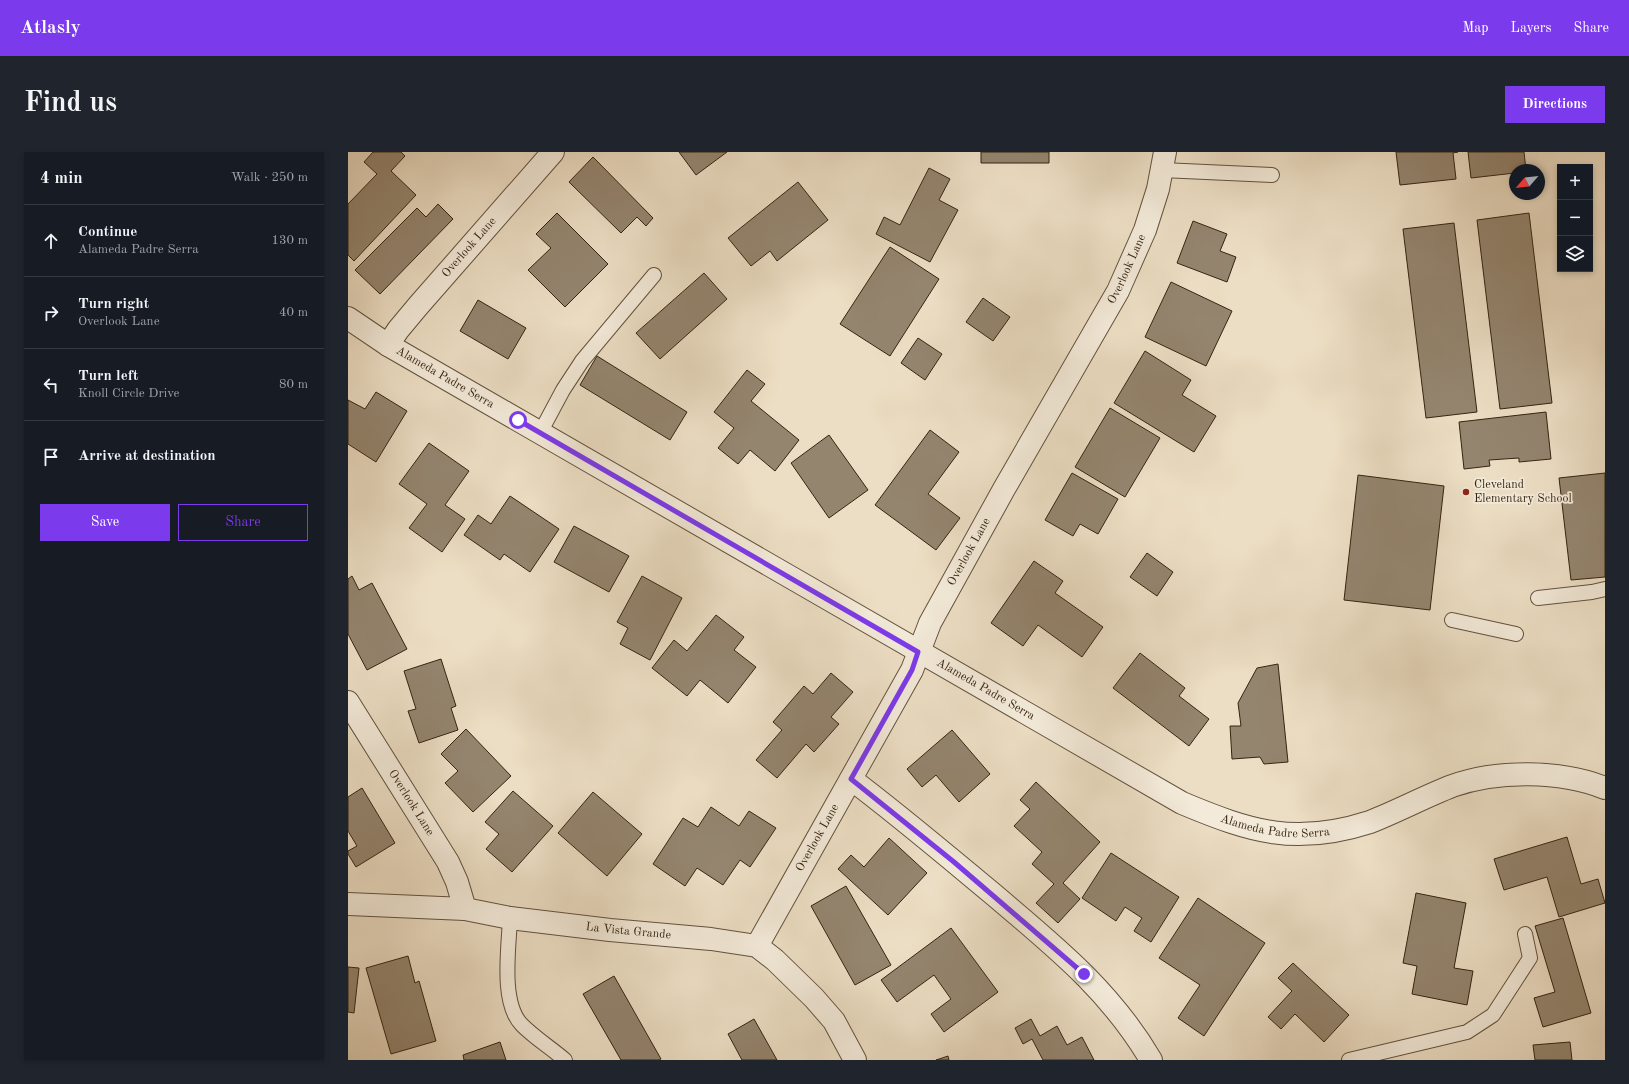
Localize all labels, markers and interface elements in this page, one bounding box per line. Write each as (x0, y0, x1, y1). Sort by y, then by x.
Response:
text: Atlasly (20, 19, 81, 38)
text: Map (1463, 21, 1489, 35)
text: Layers (1511, 21, 1552, 35)
text: Share (1574, 21, 1609, 35)
button: Directions (1505, 86, 1605, 123)
text: Find us (24, 90, 117, 118)
north arrow (1509, 164, 1545, 200)
map controls (1557, 164, 1593, 272)
button: + (1557, 164, 1593, 200)
text: 4 min (40, 170, 83, 187)
text: Walk · 250 m (231, 171, 308, 184)
button: − (1557, 200, 1593, 236)
street label: Overlook Lane (440, 215, 499, 280)
text: Continue (78, 225, 137, 240)
icon: ahead (40, 230, 62, 252)
street label: Overlook Lane (1106, 232, 1148, 306)
text: 130 m (271, 234, 308, 247)
button: layers (1557, 236, 1593, 272)
text: Alameda Padre Serra (78, 243, 199, 256)
text: Turn right (78, 297, 149, 312)
icon: right (40, 302, 62, 324)
text: 40 m (279, 306, 308, 319)
text: Overlook Lane (78, 315, 160, 328)
street label: Alameda Padre Serra (394, 345, 496, 411)
text: Turn left (78, 369, 138, 384)
icon: left (40, 374, 62, 396)
text: 80 m (279, 378, 308, 391)
text: Knoll Circle Drive (78, 387, 180, 400)
route start (509, 411, 527, 429)
icon: arrive (40, 446, 62, 468)
text: Arrive at destination (78, 449, 216, 464)
place label: Cleveland Elementary School (1474, 479, 1572, 505)
marker: Cleveland Elementary School (1461, 487, 1471, 497)
button: Save (40, 504, 170, 541)
button: Share (178, 504, 308, 541)
street label: Overlook Lane (946, 516, 993, 588)
street label: Alameda Padre Serra (934, 657, 1037, 723)
street label: Overlook Lane (386, 768, 436, 838)
street label: Overlook Lane (794, 802, 842, 874)
street label: Alameda Padre Serra (1219, 813, 1331, 840)
street label: La Vista Grande (585, 921, 672, 941)
route end (1075, 965, 1093, 983)

